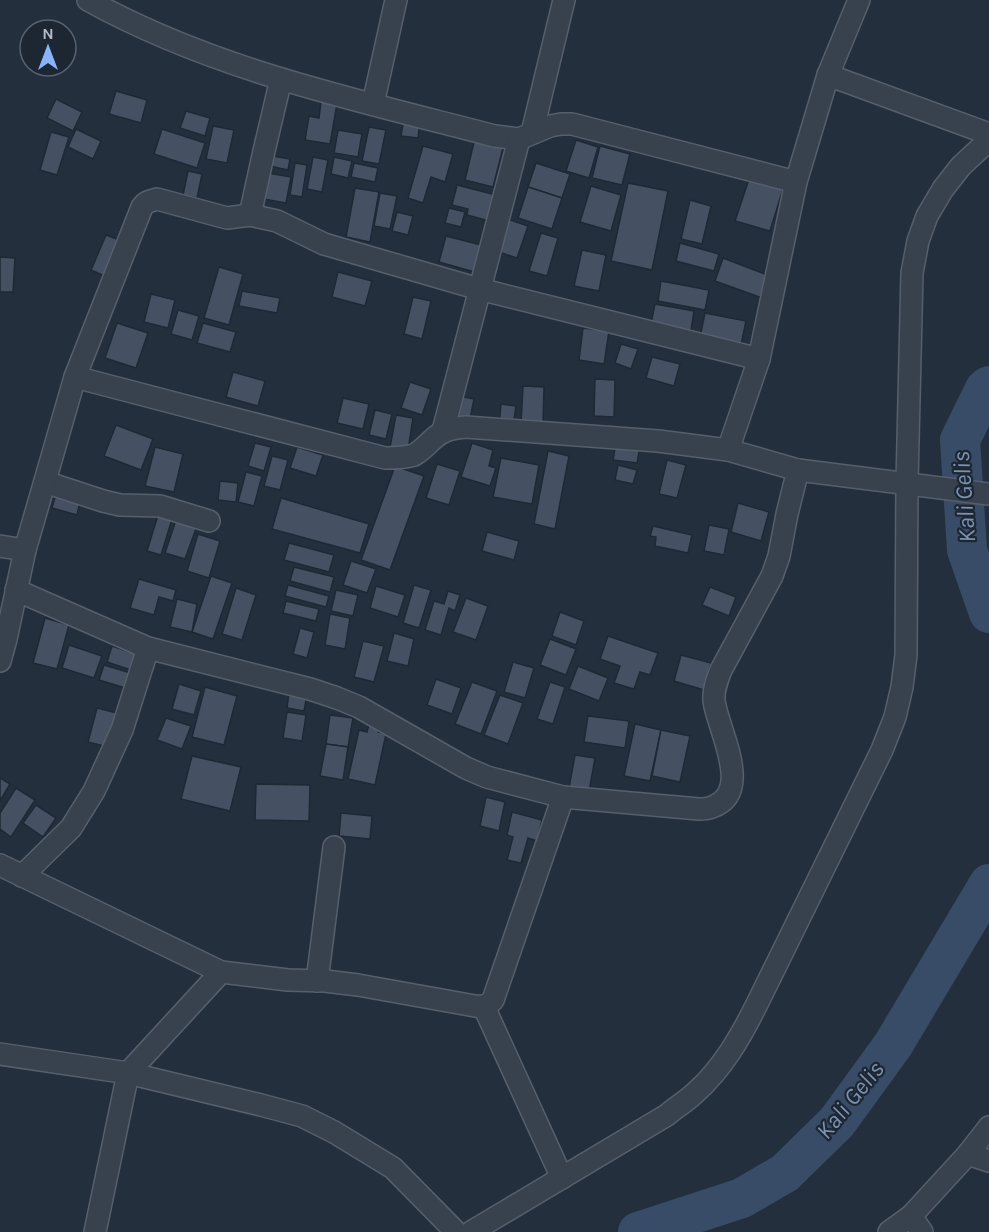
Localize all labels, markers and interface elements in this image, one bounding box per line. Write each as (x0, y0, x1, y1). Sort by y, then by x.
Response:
north arrow (18, 18, 78, 78)
text: N (42, 24, 54, 43)
water label: Kali Gelis (947, 450, 981, 544)
water label: Kali Gelis (810, 1056, 890, 1144)

